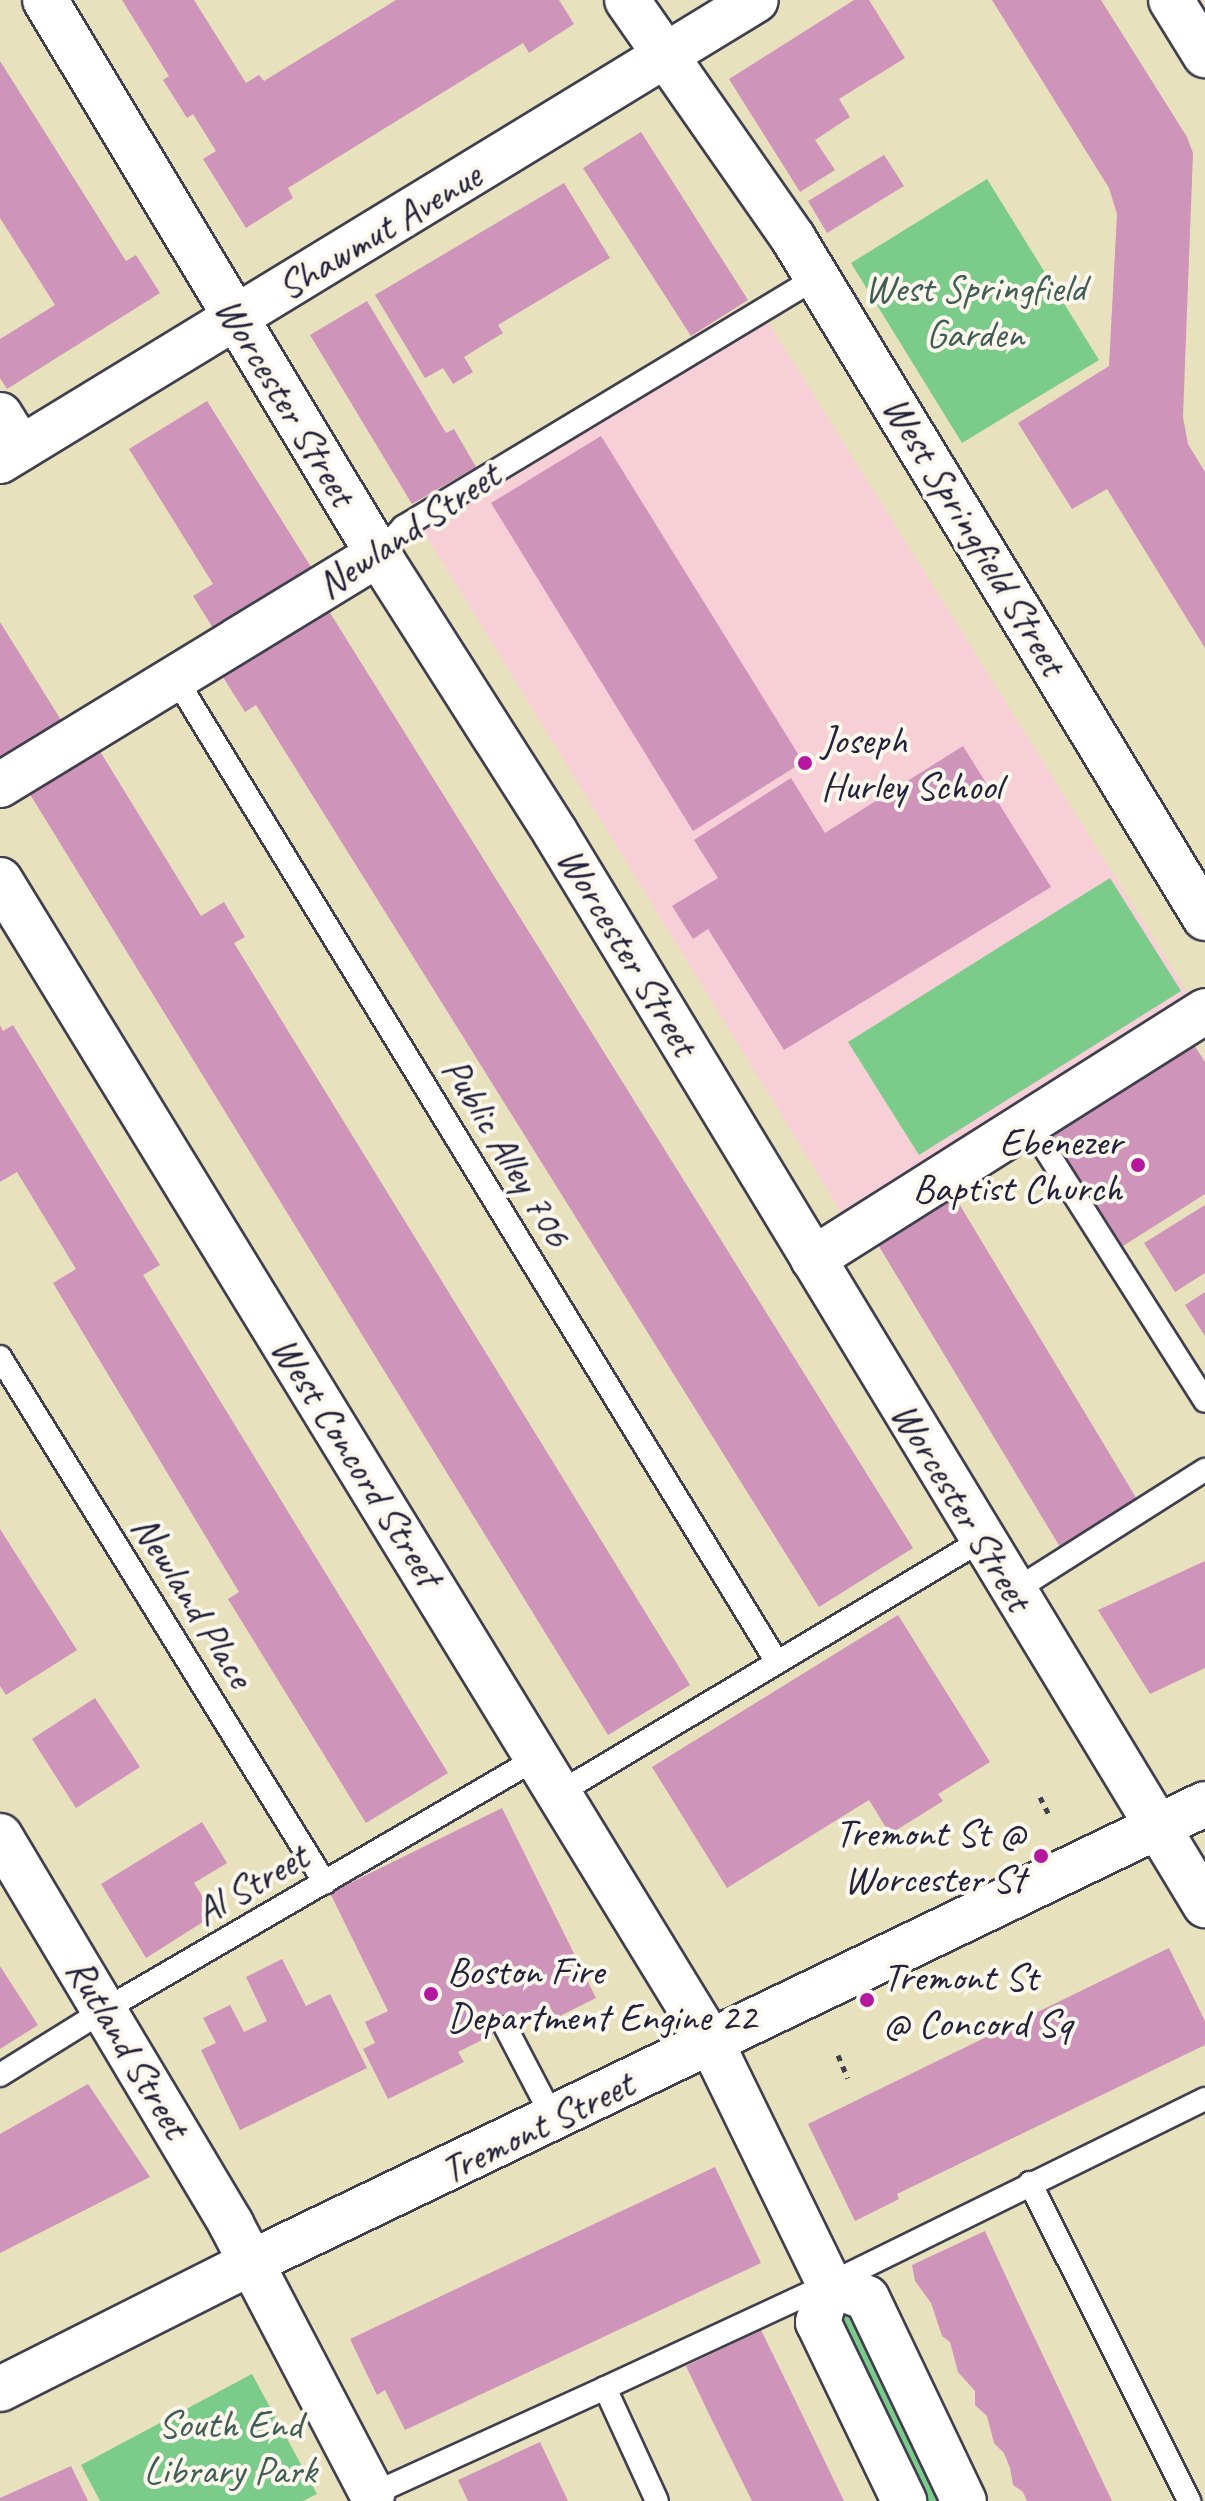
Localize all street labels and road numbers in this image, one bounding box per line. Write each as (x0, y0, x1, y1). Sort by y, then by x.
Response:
street label: Shawmut Avenue (268, 151, 490, 311)
street label: Worcester Street (205, 288, 367, 514)
street label: West Springfield Street (873, 386, 1077, 684)
street label: Newland Street (307, 451, 509, 609)
street label: Worcester Street (547, 838, 709, 1064)
street label: Public Alley 706 (432, 1049, 582, 1255)
street label: West Concord Street (261, 1328, 453, 1594)
street label: Worcester Street (881, 1393, 1043, 1619)
street label: Newland Place (121, 1506, 265, 1696)
street label: Al Street (185, 1832, 317, 1936)
street label: Rutland Street (56, 1949, 200, 2147)
street label: Tremont Street (432, 2060, 642, 2194)

